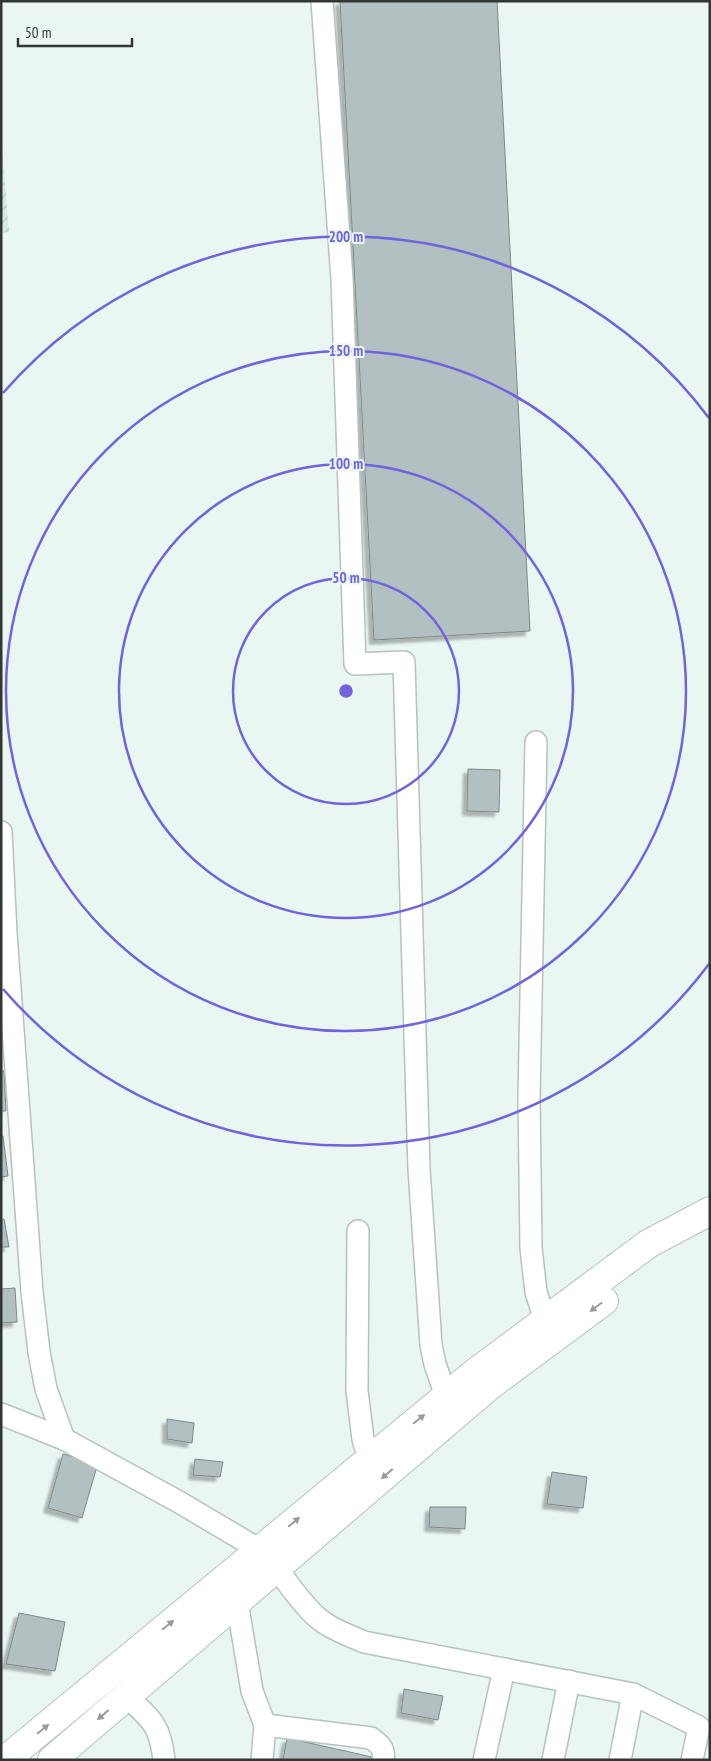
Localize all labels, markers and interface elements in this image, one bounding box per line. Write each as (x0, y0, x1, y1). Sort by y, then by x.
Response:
scale bar (18, 15, 131, 47)
text: 50 m (25, 23, 51, 42)
text: 200 m (329, 227, 363, 246)
text: 150 m (329, 341, 363, 360)
text: 100 m (329, 454, 363, 473)
text: 50 m (332, 568, 360, 587)
centre of rings (337, 682, 355, 700)
one-way arrow (590, 1301, 603, 1312)
one-way arrow (412, 1413, 425, 1424)
one-way arrow (380, 1468, 393, 1479)
one-way arrow (287, 1517, 300, 1528)
one-way arrow (162, 1620, 175, 1631)
one-way arrow (97, 1710, 110, 1721)
one-way arrow (36, 1723, 49, 1734)

